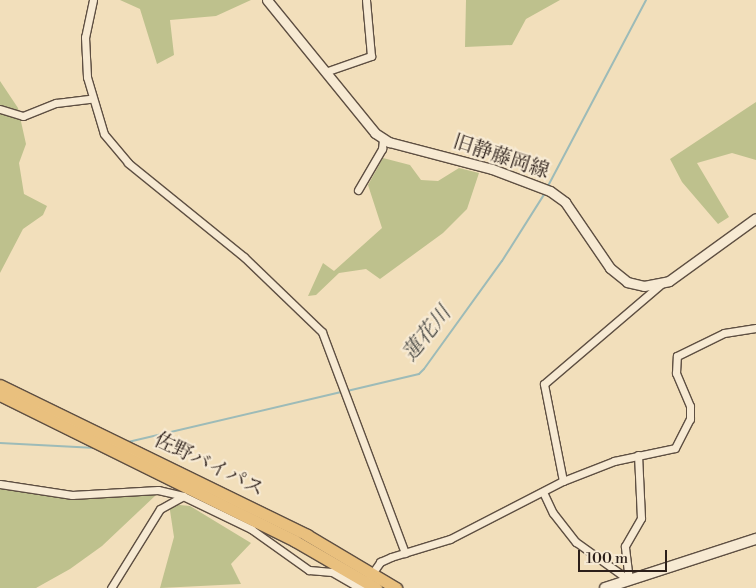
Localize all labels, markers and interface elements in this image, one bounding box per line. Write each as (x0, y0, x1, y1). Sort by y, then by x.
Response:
street label: 旧静藤岡線 (450, 130, 552, 184)
water label: 蓮花川 (397, 302, 457, 366)
street label: 佐野バイパス (150, 428, 268, 502)
scale bar (581, 540, 670, 572)
text: 100 m (586, 549, 628, 568)

